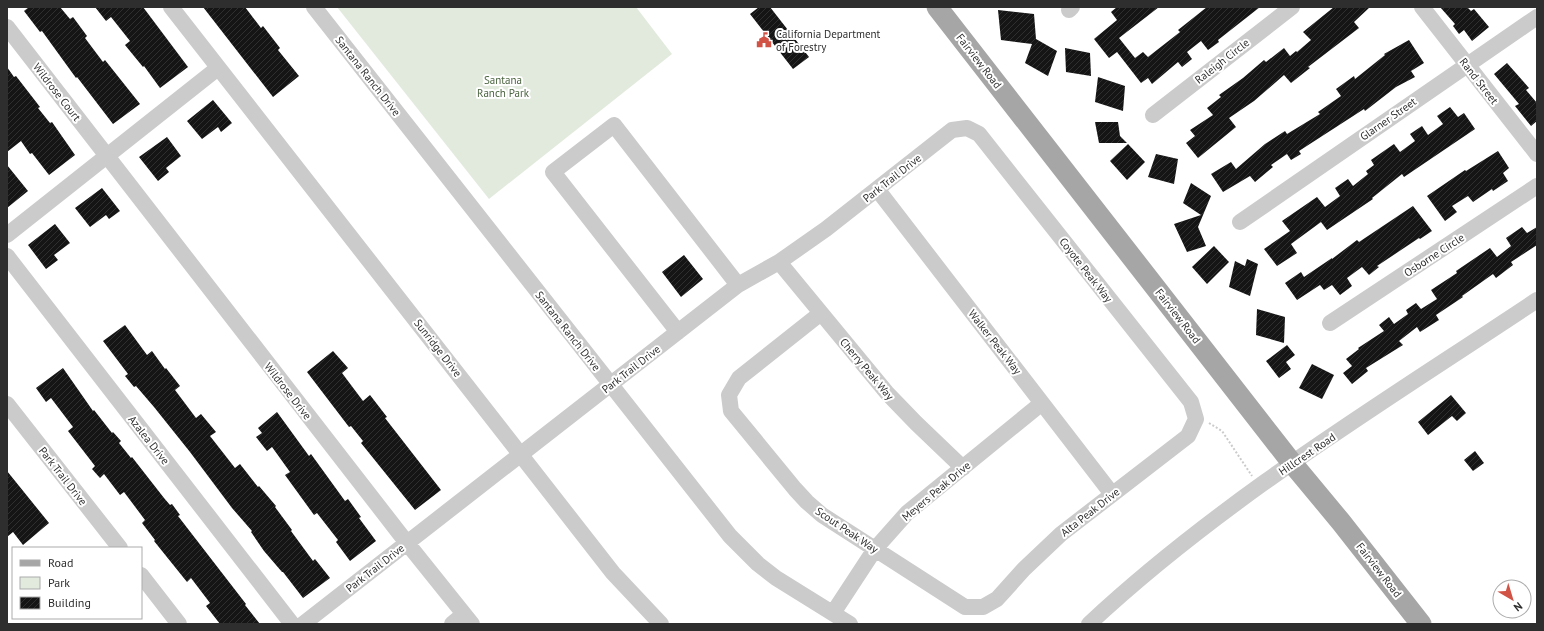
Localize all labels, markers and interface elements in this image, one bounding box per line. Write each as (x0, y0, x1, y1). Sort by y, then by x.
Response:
place label: California Department of Forestry (776, 27, 881, 54)
public building icon: California Department of Forestry (755, 31, 773, 49)
street label: Fairview Road (953, 31, 1005, 91)
street label: Santana Ranch Drive (333, 33, 404, 119)
street label: Raleigh Circle (1192, 35, 1252, 87)
street label: Rand Street (1457, 55, 1502, 107)
street label: Wildrose Court (30, 60, 84, 124)
park label: Santana Ranch Park (477, 73, 530, 100)
street label: Glarner Street (1357, 94, 1419, 144)
street label: Park Trail Drive (860, 151, 924, 205)
street label: Osborne Circle (1401, 230, 1467, 280)
street label: Coyote Peak Way (1056, 235, 1116, 306)
street label: Fairview Road (1152, 286, 1204, 346)
street label: Santana Ranch Drive (533, 288, 604, 374)
street label: Walker Peak Way (965, 307, 1025, 378)
street label: Sunridge Drive (411, 316, 465, 380)
street label: Cherry Peak Way (837, 335, 898, 404)
street label: Park Trail Drive (599, 342, 663, 396)
street label: Wildrose Drive (261, 360, 315, 423)
street label: Azalea Drive (125, 413, 173, 468)
street label: Hillcrest Road (1276, 430, 1338, 478)
street label: Park Trail Drive (36, 444, 90, 508)
street label: Meyers Peak Drive (899, 458, 973, 524)
street label: Alta Peak Drive (1058, 484, 1123, 539)
street label: Scout Peak Way (813, 504, 882, 557)
street label: Fairview Road (1353, 540, 1405, 600)
street label: Park Trail Drive (343, 541, 407, 595)
legend (12, 547, 142, 619)
text: Road (48, 555, 73, 570)
text: Park (48, 575, 70, 590)
north arrow (1492, 579, 1532, 619)
text: Building (48, 595, 91, 610)
text: N (1511, 599, 1525, 615)

